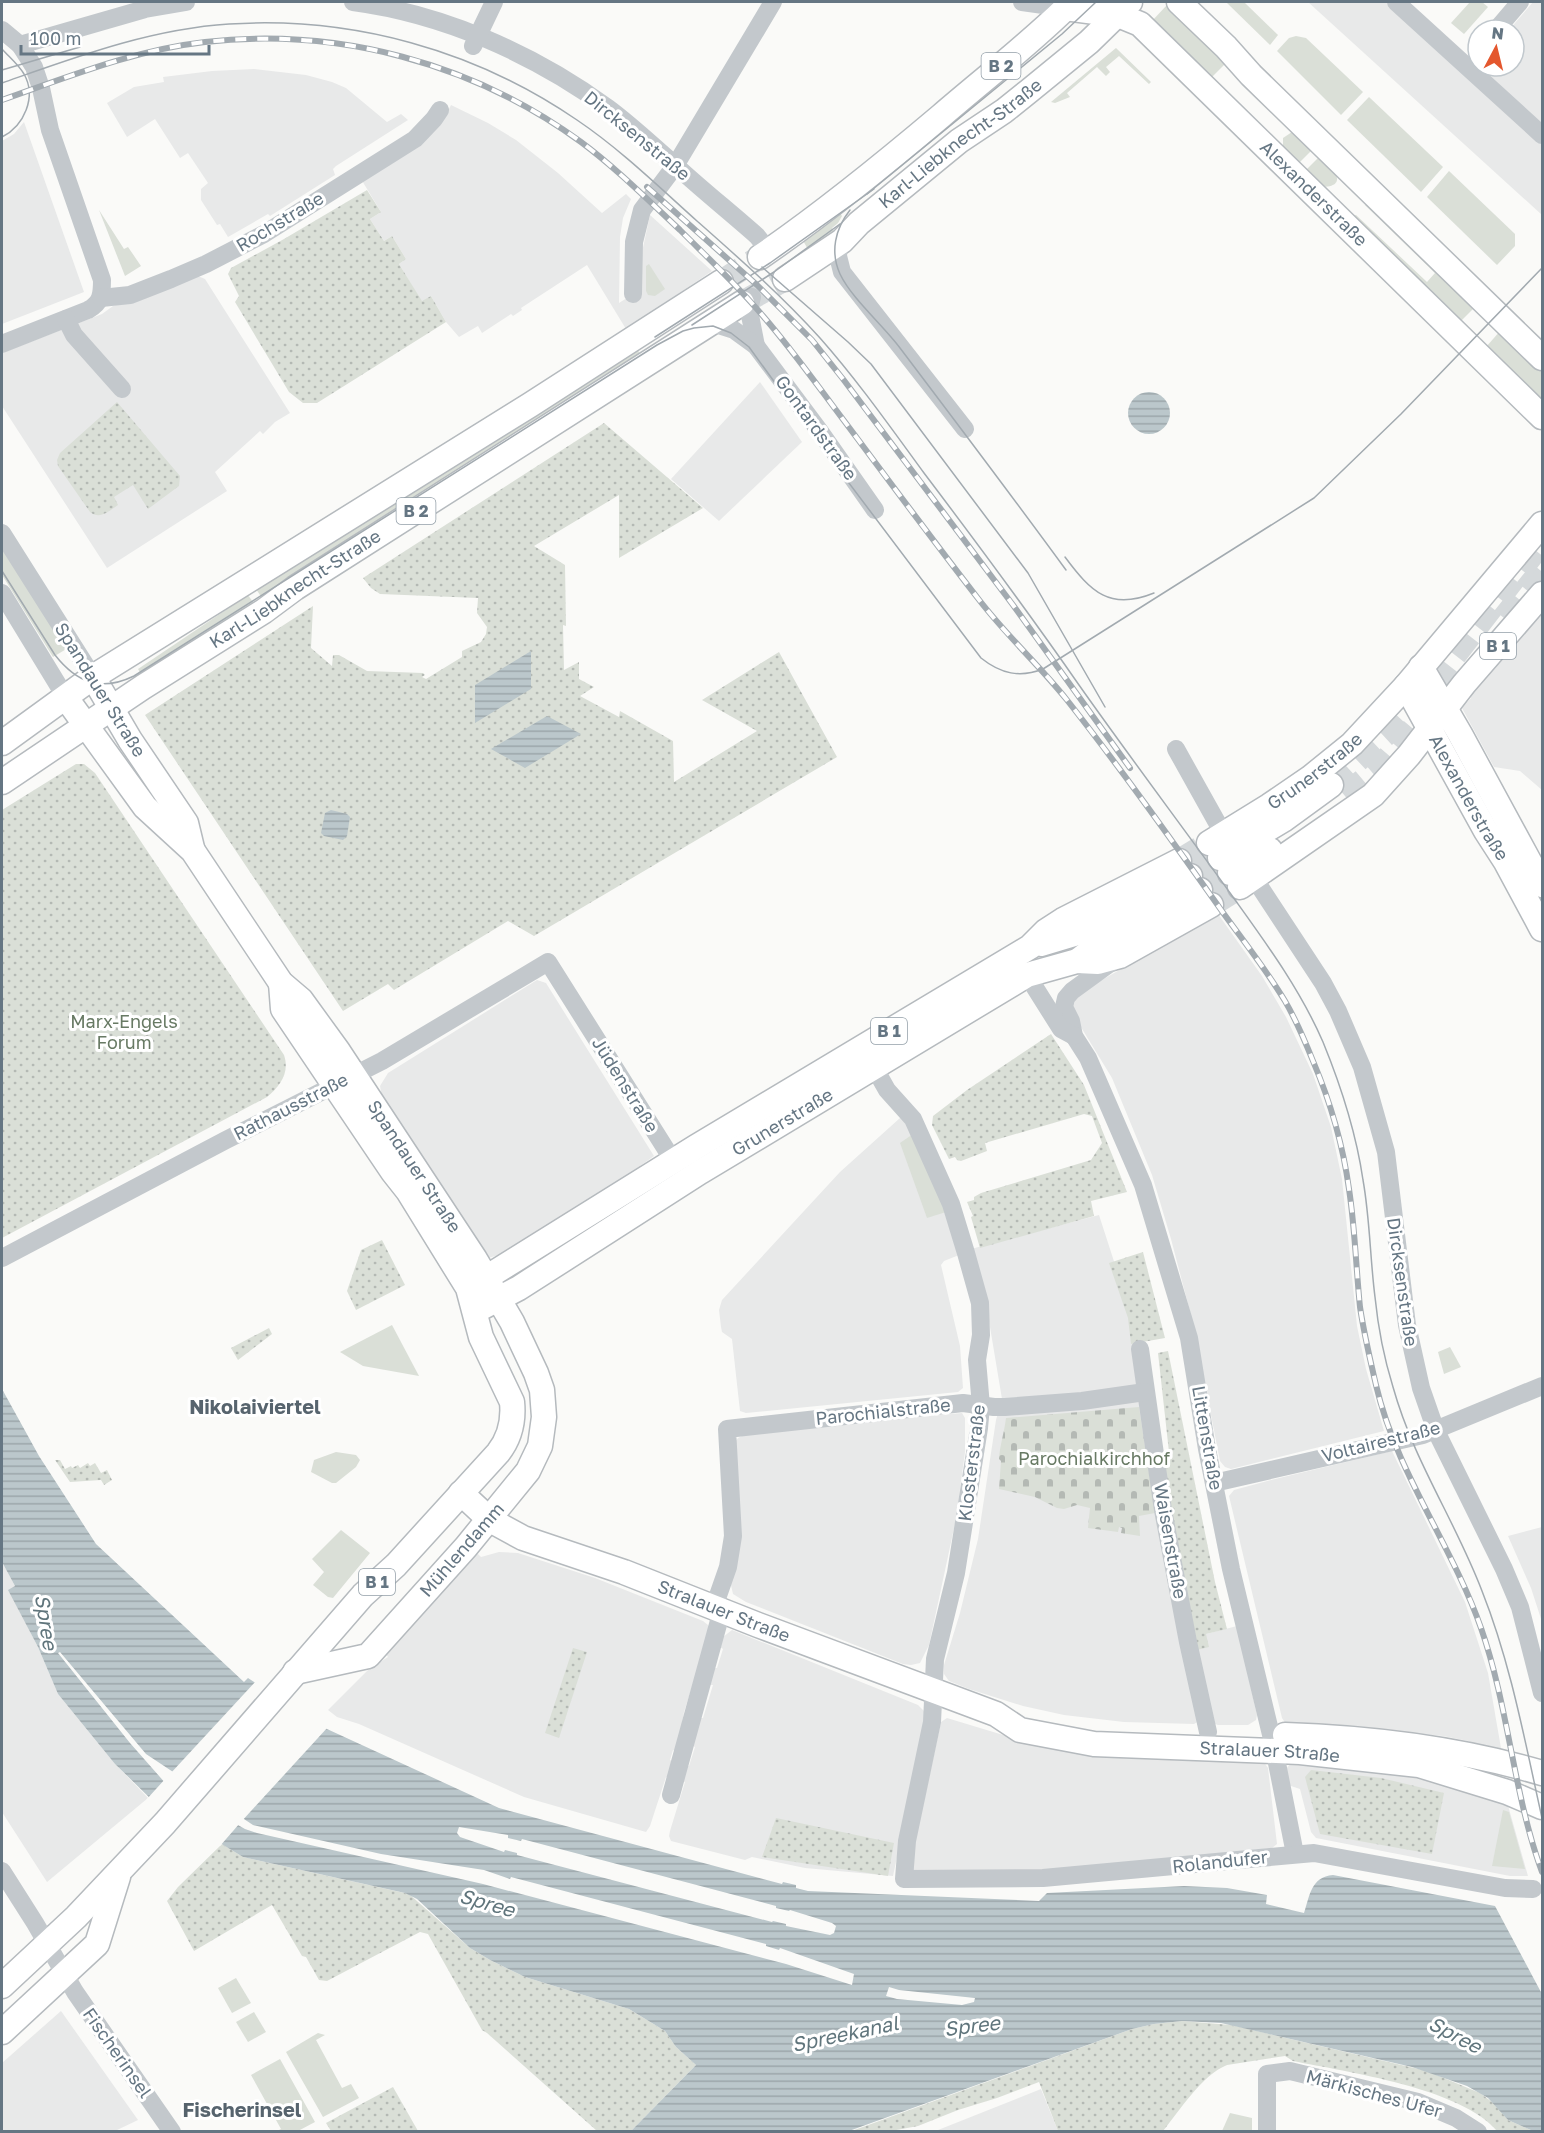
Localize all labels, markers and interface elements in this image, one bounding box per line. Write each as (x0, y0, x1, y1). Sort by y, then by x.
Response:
scale bar (21, 18, 208, 56)
north arrow (1466, 18, 1526, 78)
text: N (1491, 22, 1505, 44)
text: 100 m (30, 27, 81, 49)
road number: B 2 (982, 53, 1020, 79)
street label: Karl-Liebknecht-Straße (873, 73, 1046, 213)
street label: Dircksenstraße (580, 86, 695, 185)
street label: Alexanderstraße (1256, 136, 1373, 250)
street label: Rochstraße (232, 186, 327, 256)
street label: Gontardstraße (771, 371, 862, 484)
road number: B 2 (396, 498, 436, 524)
street label: Karl-Liebknecht-Straße (205, 524, 384, 652)
street label: Spandauer Straße (51, 618, 151, 761)
road number: B 1 (1480, 633, 1516, 659)
street label: Grunerstraße (1263, 728, 1367, 814)
street label: Alexanderstraße (1425, 730, 1514, 864)
park label: Marx-Engels Forum (70, 1010, 178, 1053)
road number: B 1 (871, 1018, 907, 1044)
street label: Jüdenstraße (588, 1033, 664, 1136)
street label: Rathausstraße (230, 1068, 351, 1144)
street label: Grunerstraße (728, 1083, 836, 1160)
street label: Spandauer Straße (363, 1096, 467, 1236)
street label: Dircksenstraße (1383, 1216, 1423, 1348)
street label: Littenstraße (1188, 1384, 1228, 1492)
street label: Parochialstraße (814, 1393, 952, 1429)
district label: Nikolaiviertel (189, 1394, 321, 1418)
street label: Klosterstraße (953, 1403, 989, 1523)
street label: Voltairestraße (1319, 1416, 1442, 1466)
park label: Parochialkirchhof (1018, 1447, 1170, 1469)
street label: Waisenstraße (1150, 1481, 1192, 1600)
street label: Mühlendamm (414, 1498, 508, 1601)
road number: B 1 (359, 1569, 395, 1595)
street label: Stralauer Straße (655, 1574, 793, 1646)
water label: Spree (31, 1592, 63, 1653)
street label: Stralauer Straße (1199, 1736, 1341, 1766)
street label: Rolandufer (1171, 1845, 1269, 1877)
water label: Spree (457, 1883, 519, 1922)
street label: Fischerinsel (79, 2003, 157, 2102)
water label: Spreekanal (789, 2010, 901, 2056)
water label: Spree (943, 2010, 1002, 2040)
water label: Spree (1425, 2010, 1487, 2058)
street label: Märkisches Ufer (1304, 2064, 1445, 2122)
district label: Fischerinsel (182, 2097, 302, 2121)

